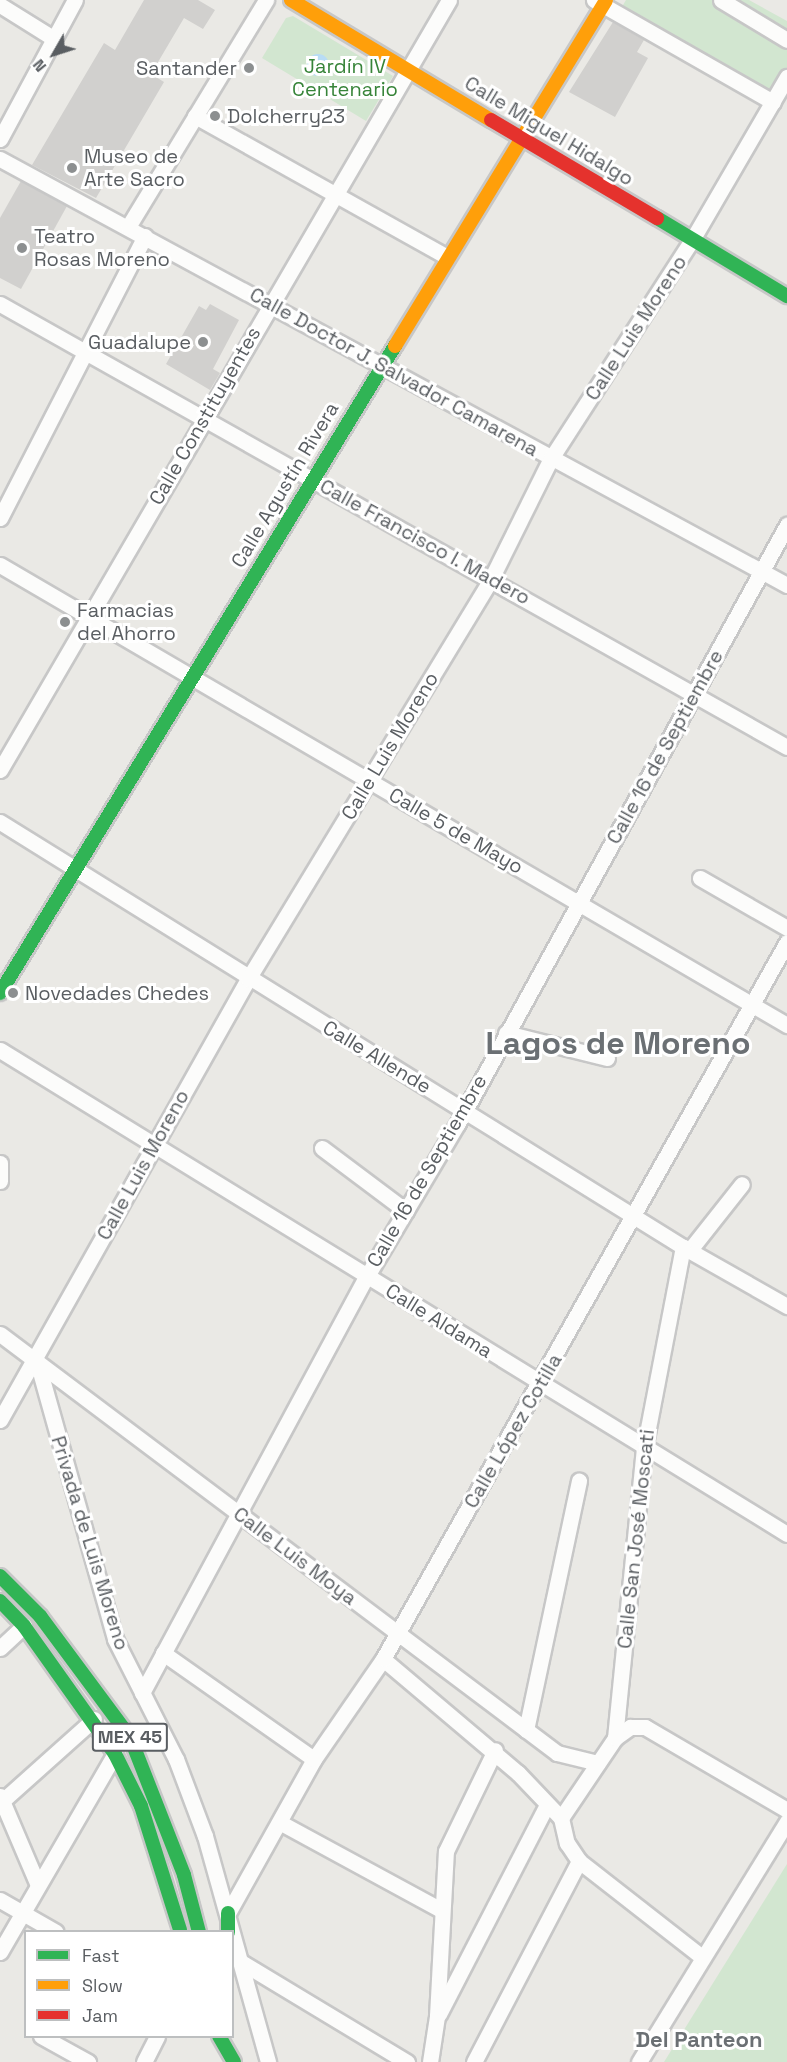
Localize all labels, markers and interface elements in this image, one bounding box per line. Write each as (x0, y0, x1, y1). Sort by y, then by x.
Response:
north arrow (24, 24, 84, 84)
park label: Jardín IV Centenario (292, 54, 398, 101)
text: N (28, 55, 51, 76)
place label: Santander (136, 56, 237, 80)
marker: Santander (242, 61, 256, 75)
street label: Calle Miguel Hidalgo (460, 71, 638, 191)
place label: Dolcherry23 (227, 104, 345, 128)
marker: Dolcherry23 (208, 109, 222, 123)
place label: Museo de Arte Sacro (84, 144, 185, 191)
marker: Museo de Arte Sacro (65, 161, 79, 175)
place label: Teatro Rosas Moreno (34, 225, 170, 272)
marker: Teatro Rosas Moreno (15, 241, 29, 255)
street label: Calle Luis Moreno (580, 251, 692, 405)
street label: Calle Doctor J. Salvador Camarena (245, 282, 543, 462)
street label: Calle Constituyentes (144, 323, 266, 509)
place label: Guadalupe (88, 330, 191, 354)
marker: Guadalupe (196, 335, 210, 349)
street label: Calle Agustín Rivera (226, 398, 344, 572)
street label: Calle Francisco I. Madero (315, 474, 535, 610)
place label: Farmacias del Ahorro (77, 598, 176, 645)
marker: Farmacias del Ahorro (58, 615, 72, 629)
street label: Calle 16 de Septiembre (602, 646, 728, 848)
street label: Calle Luis Moreno (336, 668, 444, 824)
street label: Calle 5 de Mayo (385, 783, 527, 879)
place label: Novedades Chedes (25, 981, 209, 1005)
marker: Novedades Chedes (6, 986, 20, 1000)
street label: Calle Allende (318, 1015, 436, 1099)
district label: Lagos de Moreno (485, 1024, 751, 1062)
street label: Calle 16 de Septiembre (362, 1070, 492, 1272)
street label: Calle Luis Moreno (92, 1086, 194, 1244)
street label: Calle Aldama (381, 1279, 497, 1363)
street label: Calle López Cotilla (459, 1349, 567, 1513)
street label: Calle San José Moscati (613, 1428, 659, 1650)
street label: Privada de Luis Moreno (46, 1433, 134, 1653)
street label: Calle Luis Moya (229, 1502, 361, 1610)
road number: MEX 45 (91, 1722, 169, 1752)
legend (24, 1930, 234, 2038)
text: Fast (82, 1944, 119, 1967)
text: Slow (82, 1974, 123, 1997)
text: Jam (82, 2004, 118, 2027)
district label: Del Panteon (635, 2027, 763, 2053)

